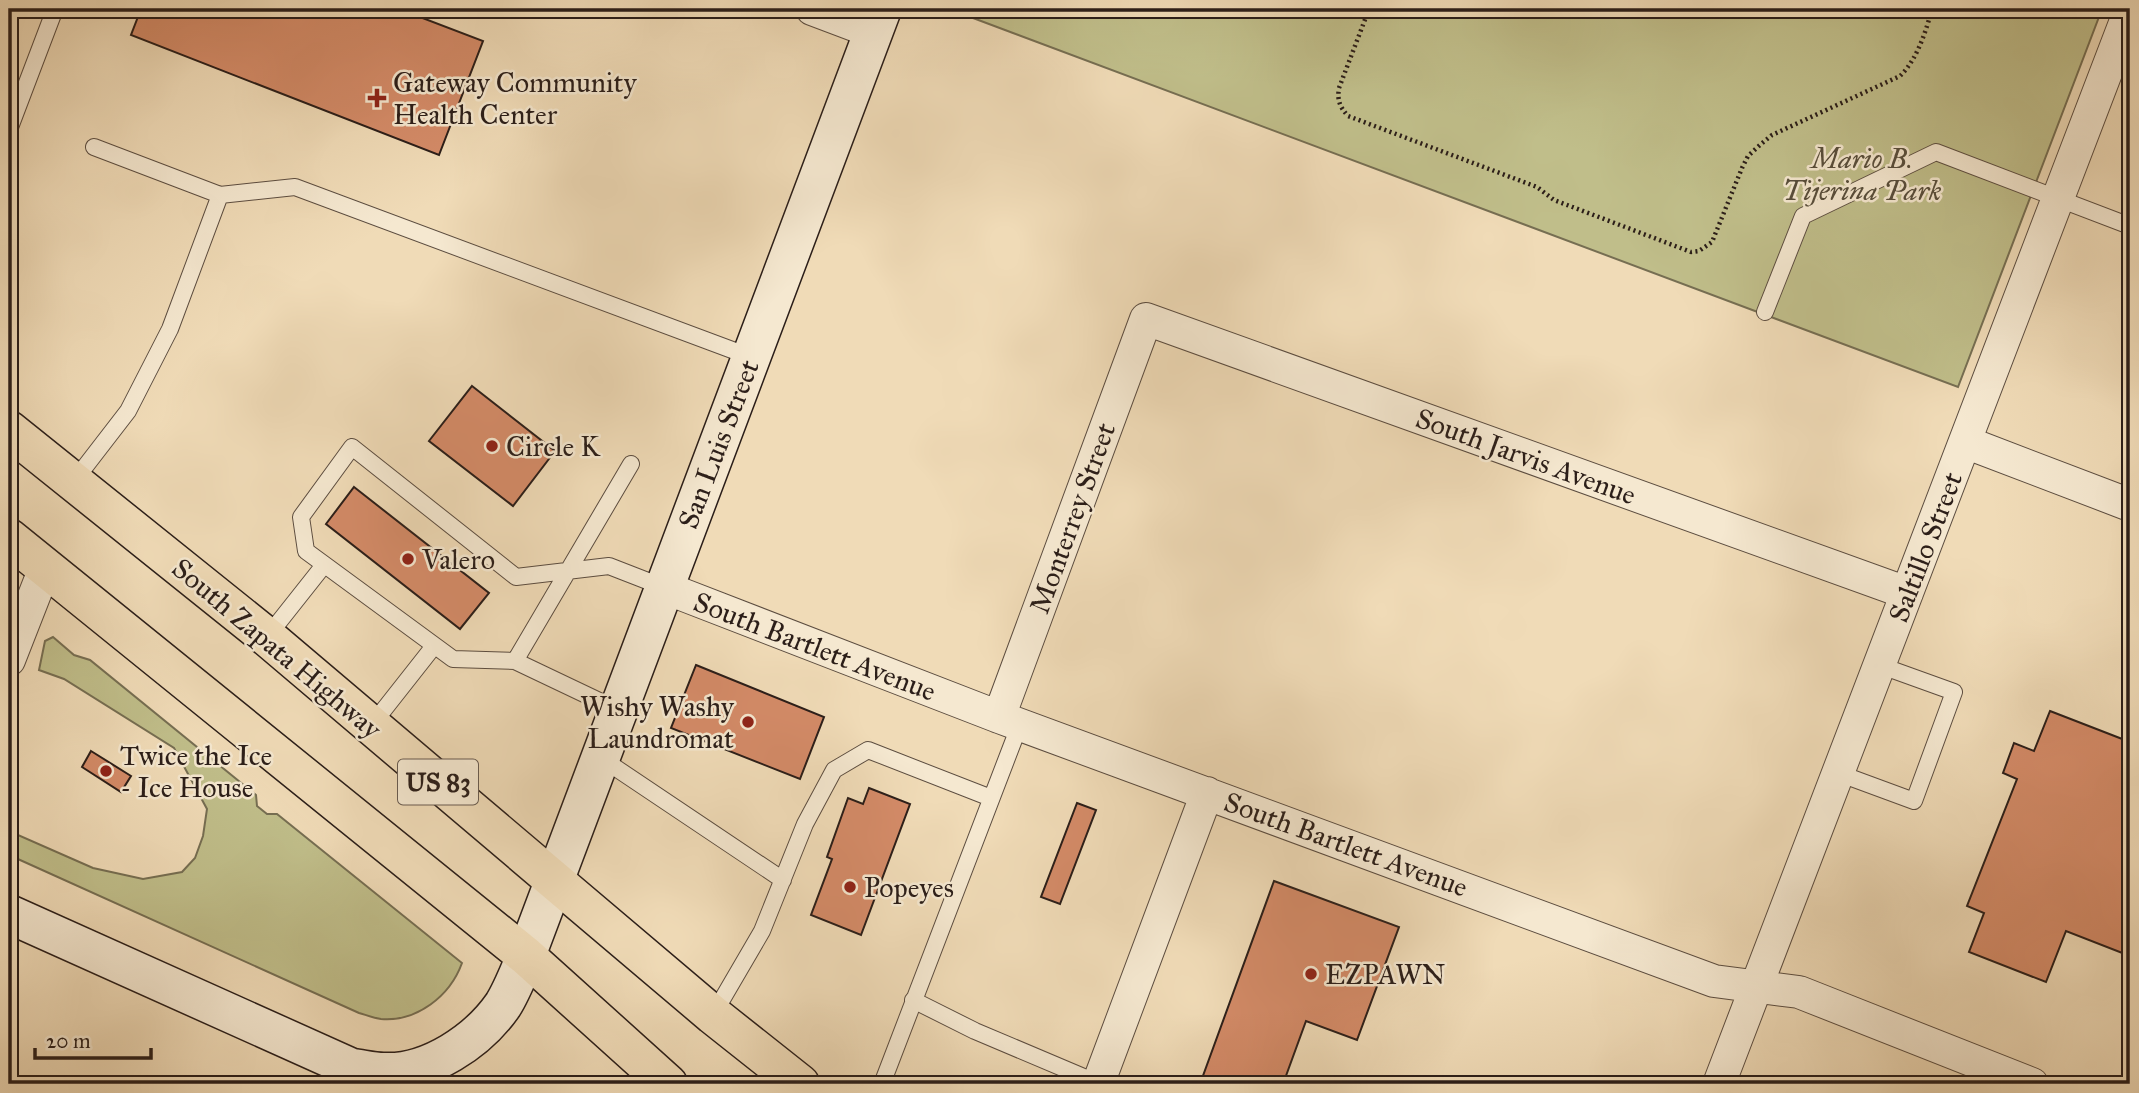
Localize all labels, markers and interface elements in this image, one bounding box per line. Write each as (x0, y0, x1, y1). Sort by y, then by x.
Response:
place label: Gateway Community Health Center (393, 65, 637, 132)
marker: Gateway Community Health Center (367, 88, 387, 108)
park label: Mario B. Tijerina Park (1782, 141, 1942, 208)
street label: San Luis Street (670, 355, 767, 534)
street label: South Jarvis Avenue (1411, 400, 1641, 513)
street label: Monterrey Street (1022, 418, 1123, 618)
place label: Circle K (506, 429, 601, 464)
marker: Circle K (484, 438, 500, 454)
street label: Saltillo Street (1881, 467, 1970, 627)
place label: Valero (421, 542, 495, 577)
street label: South Zapata Highway (165, 550, 389, 747)
marker: Valero (400, 551, 416, 567)
street label: South Bartlett Avenue (689, 584, 941, 709)
place label: Wishy Washy Laundromat (580, 689, 735, 756)
marker: Wishy Washy Laundromat (740, 714, 756, 730)
place label: Twice the Ice - Ice House (120, 738, 272, 805)
road number: US 83 (398, 760, 478, 804)
marker: Twice the Ice - Ice House (98, 763, 114, 779)
street label: South Bartlett Avenue (1219, 784, 1472, 905)
place label: Popeyes (864, 870, 954, 905)
marker: Popeyes (842, 879, 858, 895)
place label: EZPAWN (1325, 957, 1446, 992)
marker: EZPAWN (1303, 966, 1319, 982)
scale bar (35, 1016, 150, 1060)
text: 20 m (46, 1028, 91, 1054)

